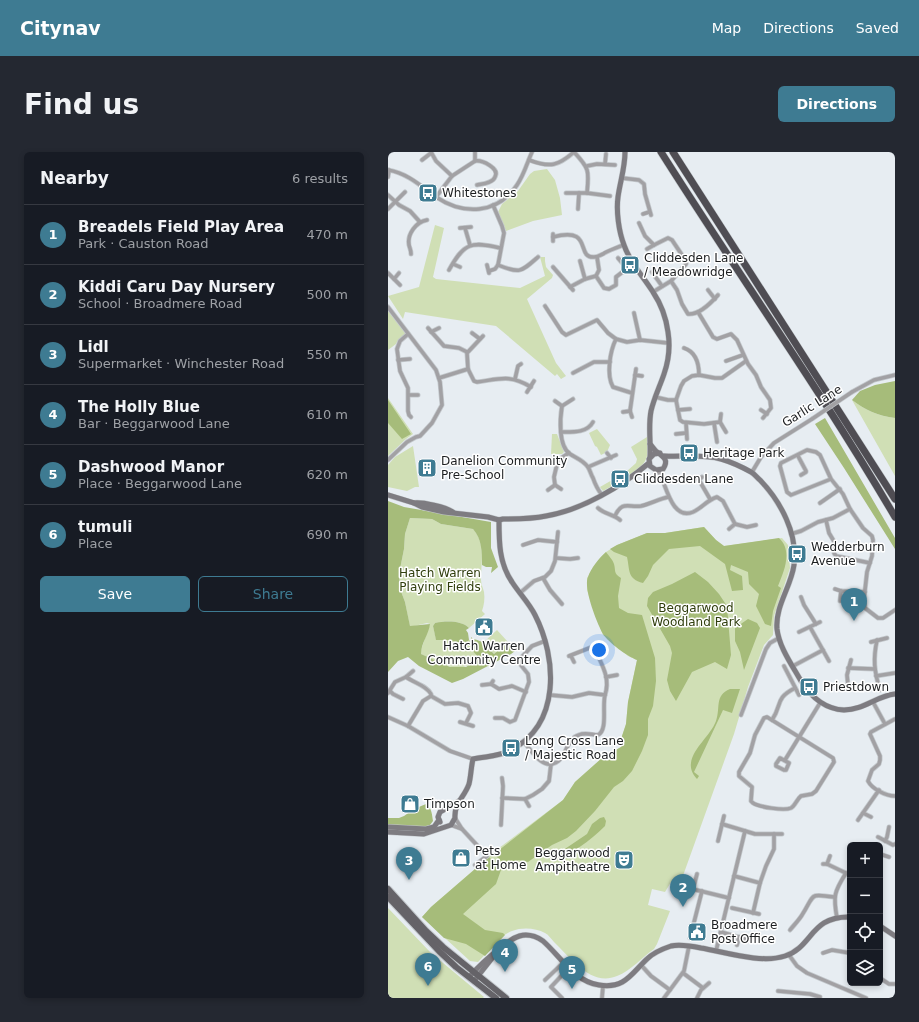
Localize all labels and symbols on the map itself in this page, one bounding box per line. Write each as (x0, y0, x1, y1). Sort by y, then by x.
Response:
bus stop icon: Whitestones (417, 182, 439, 204)
place label: Whitestones (442, 186, 516, 200)
place label: Cliddesden Lane / Meadowridge (644, 251, 743, 279)
bus stop icon: Cliddesden Lane / Meadowridge (619, 254, 641, 276)
street label: Garlic Lane (780, 382, 844, 430)
bus stop icon: Heritage Park (678, 442, 700, 464)
place label: Heritage Park (703, 446, 785, 460)
place label: Danelion Community Pre-School (441, 454, 567, 482)
building icon: Danelion Community Pre-School (416, 457, 438, 479)
bus stop icon: Cliddesden Lane (609, 468, 631, 490)
place label: Cliddesden Lane (634, 472, 733, 486)
place label: Wedderburn Avenue (811, 540, 885, 568)
bus stop icon: Wedderburn Avenue (786, 543, 808, 565)
park label: Hatch Warren Playing Fields (399, 566, 481, 594)
pin: 1 (841, 588, 867, 621)
park label: Beggarwood Woodland Park (651, 601, 741, 629)
public building icon: Hatch Warren Community Centre (473, 616, 495, 638)
place label: Hatch Warren Community Centre (427, 639, 541, 667)
your location (589, 640, 609, 660)
bus stop icon: Priestdown (798, 676, 820, 698)
place label: Priestdown (823, 680, 889, 694)
place label: Long Cross Lane / Majestic Road (525, 734, 624, 762)
bus stop icon: Long Cross Lane / Majestic Road (500, 737, 522, 759)
shop icon: Timpson (399, 793, 421, 815)
place label: Timpson (423, 797, 475, 811)
place label: Pets at Home (475, 844, 526, 872)
place label: Beggarwood Ampitheatre (535, 846, 610, 874)
pin: 3 (396, 847, 422, 880)
shop icon: Pets at Home (450, 847, 472, 869)
theatre icon: Beggarwood Ampitheatre (613, 849, 635, 871)
pin: 2 (670, 874, 696, 907)
place label: Broadmere Post Office (711, 918, 777, 946)
public building icon: Broadmere Post Office (686, 921, 708, 943)
pin: 4 (492, 939, 518, 972)
pin: 6 (415, 953, 441, 986)
pin: 5 (559, 956, 585, 989)

